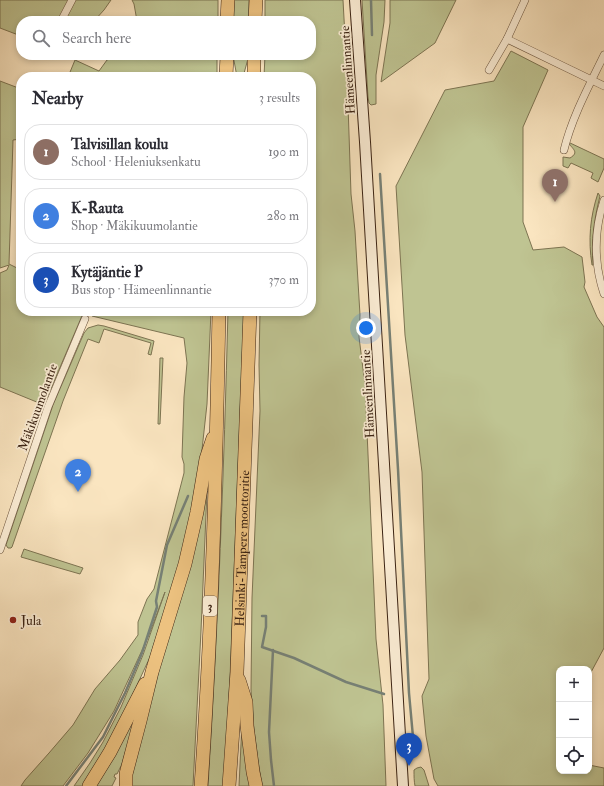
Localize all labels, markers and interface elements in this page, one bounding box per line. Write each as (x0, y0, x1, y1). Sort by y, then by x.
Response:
search box (16, 16, 316, 60)
street label: Hämeenlinnantie (337, 25, 359, 115)
icon: search (30, 27, 52, 49)
text: Search here (62, 29, 131, 48)
text: Nearby (32, 88, 83, 109)
text: 3 results (259, 90, 300, 106)
text: Talvisillan koulu (71, 135, 168, 154)
text: 1 (44, 144, 48, 160)
text: 190 m (268, 144, 299, 160)
text: School · Heleniuksenkatu (71, 154, 201, 170)
pin: 1 (542, 169, 568, 202)
text: K-Rauta (71, 199, 123, 218)
text: 2 (43, 208, 49, 224)
text: 280 m (267, 208, 299, 224)
text: Shop · Mäkikuumolantie (71, 218, 198, 234)
text: Kytäjäntie P (71, 263, 143, 282)
text: 3 (44, 272, 49, 288)
text: 370 m (269, 272, 299, 288)
text: Bus stop · Hämeenlinnantie (71, 282, 212, 298)
your location (356, 318, 376, 338)
street label: Hämeenlinnantie (358, 349, 378, 439)
street label: Mäkikuumolantie (15, 361, 61, 453)
pin: 2 (65, 459, 91, 492)
street label: Helsinki-Tampere moottoritie (232, 469, 253, 627)
road number: 3 (203, 596, 217, 616)
place label: Jula (20, 613, 42, 629)
marker: Jula (8, 615, 18, 625)
map controls (556, 666, 592, 774)
button: + (556, 666, 592, 702)
button: − (556, 702, 592, 738)
pin: 3 (396, 733, 422, 766)
button: locate (556, 738, 592, 774)

